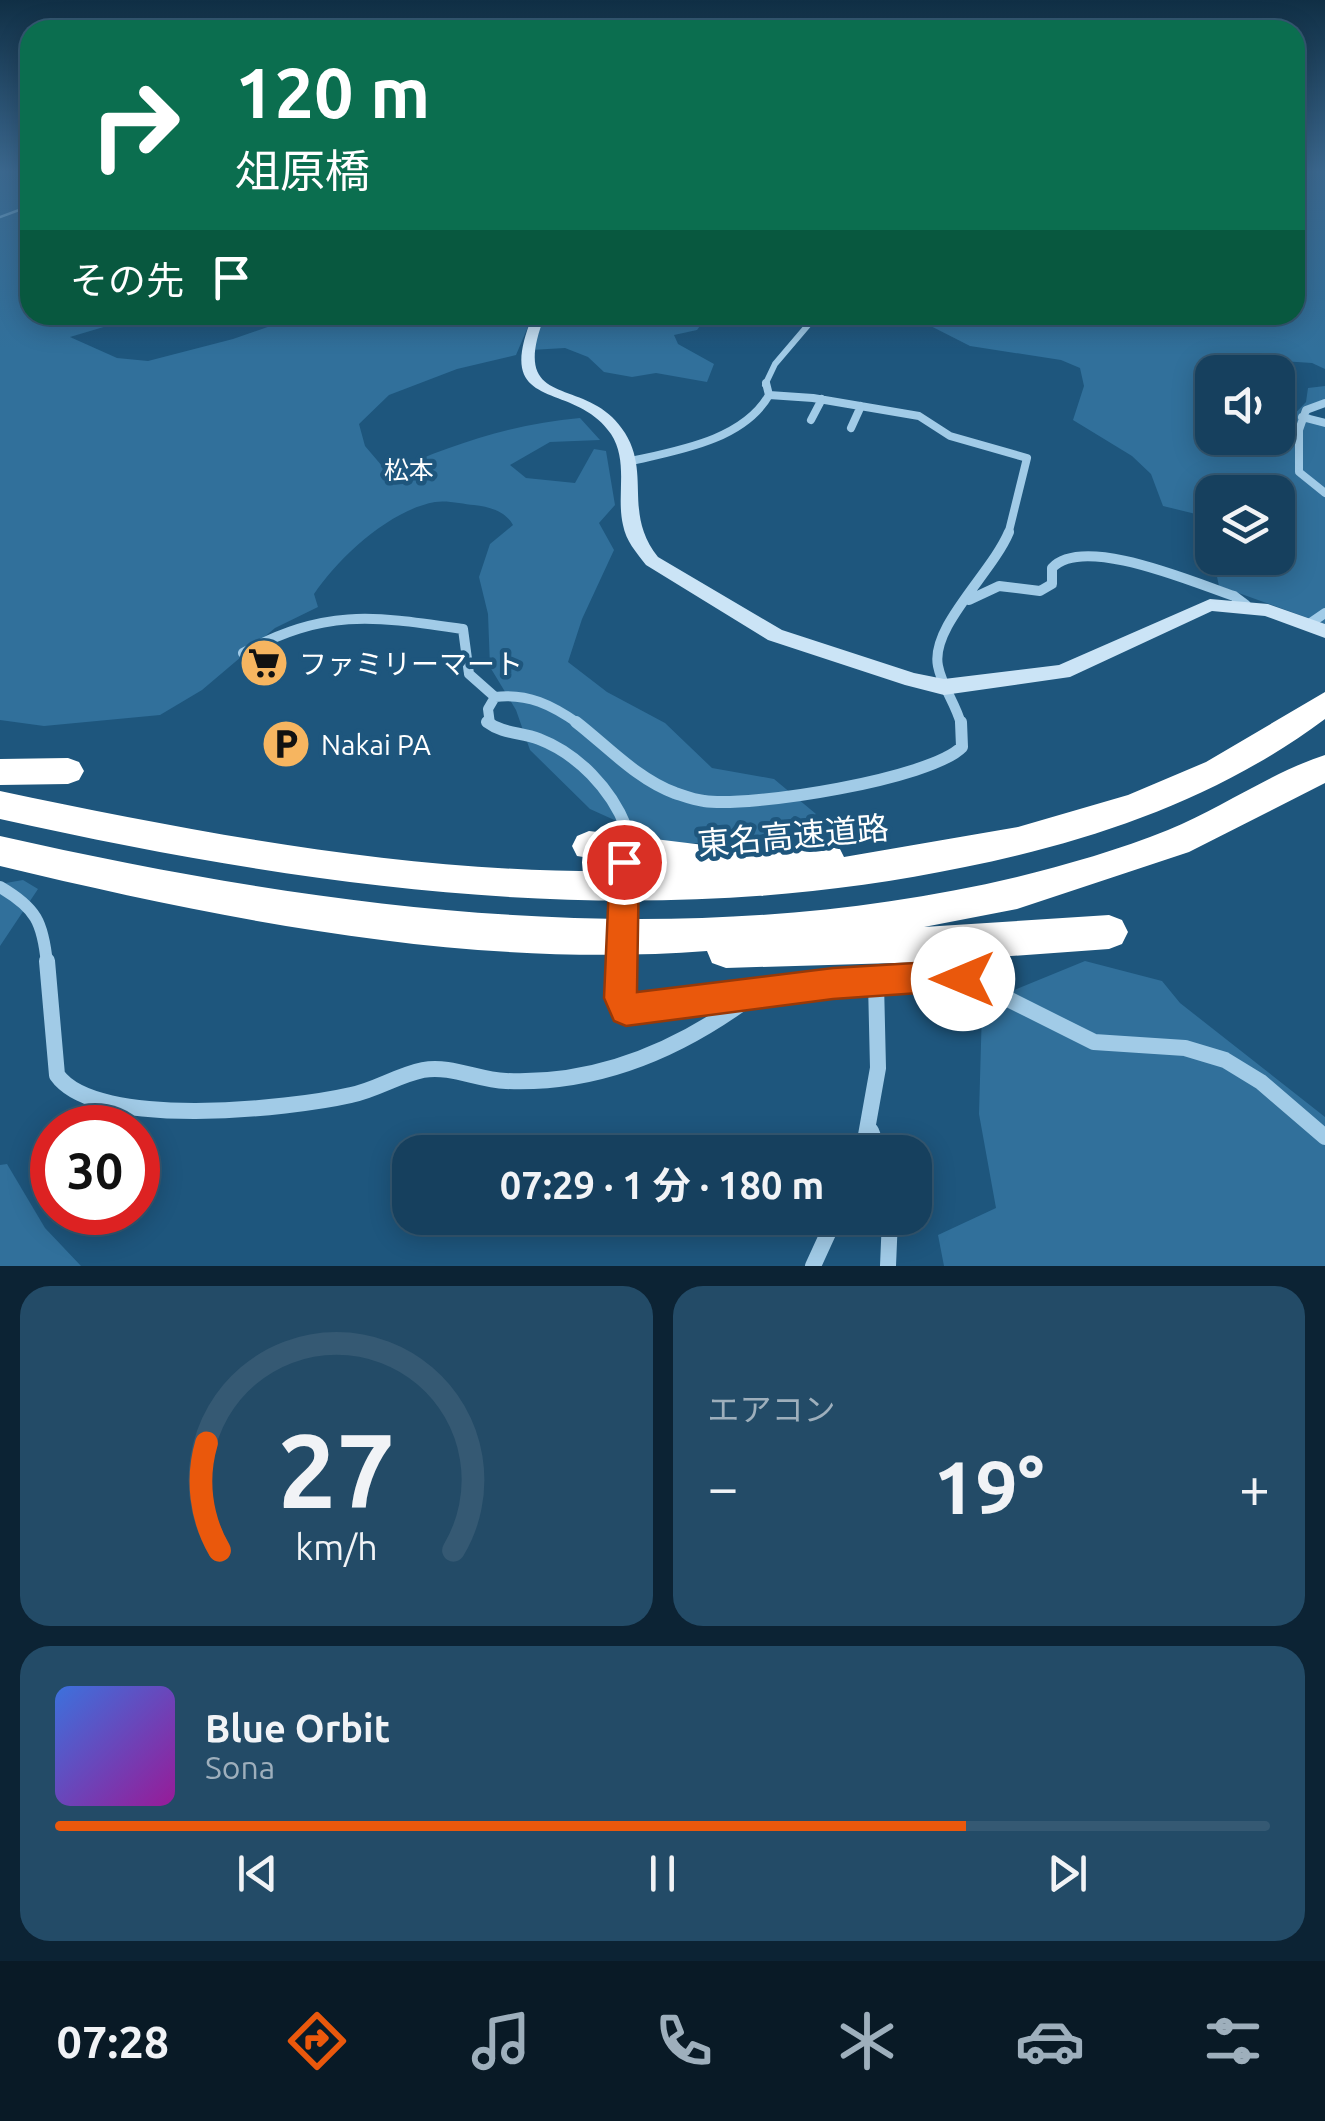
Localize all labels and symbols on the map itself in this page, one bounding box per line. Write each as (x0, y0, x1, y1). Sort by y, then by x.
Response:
district label: 松本 (384, 456, 434, 484)
supermarket icon: ファミリーマート (238, 637, 290, 689)
place label: ファミリーマート (299, 648, 523, 679)
parking icon: Nakai PA (260, 718, 312, 770)
place label: Nakai PA (321, 729, 431, 760)
street label: 東名高速道路 (696, 809, 890, 861)
pin (582, 820, 667, 905)
position arrow (911, 927, 1015, 1031)
speed limit sign: 30 (30, 1105, 160, 1235)

